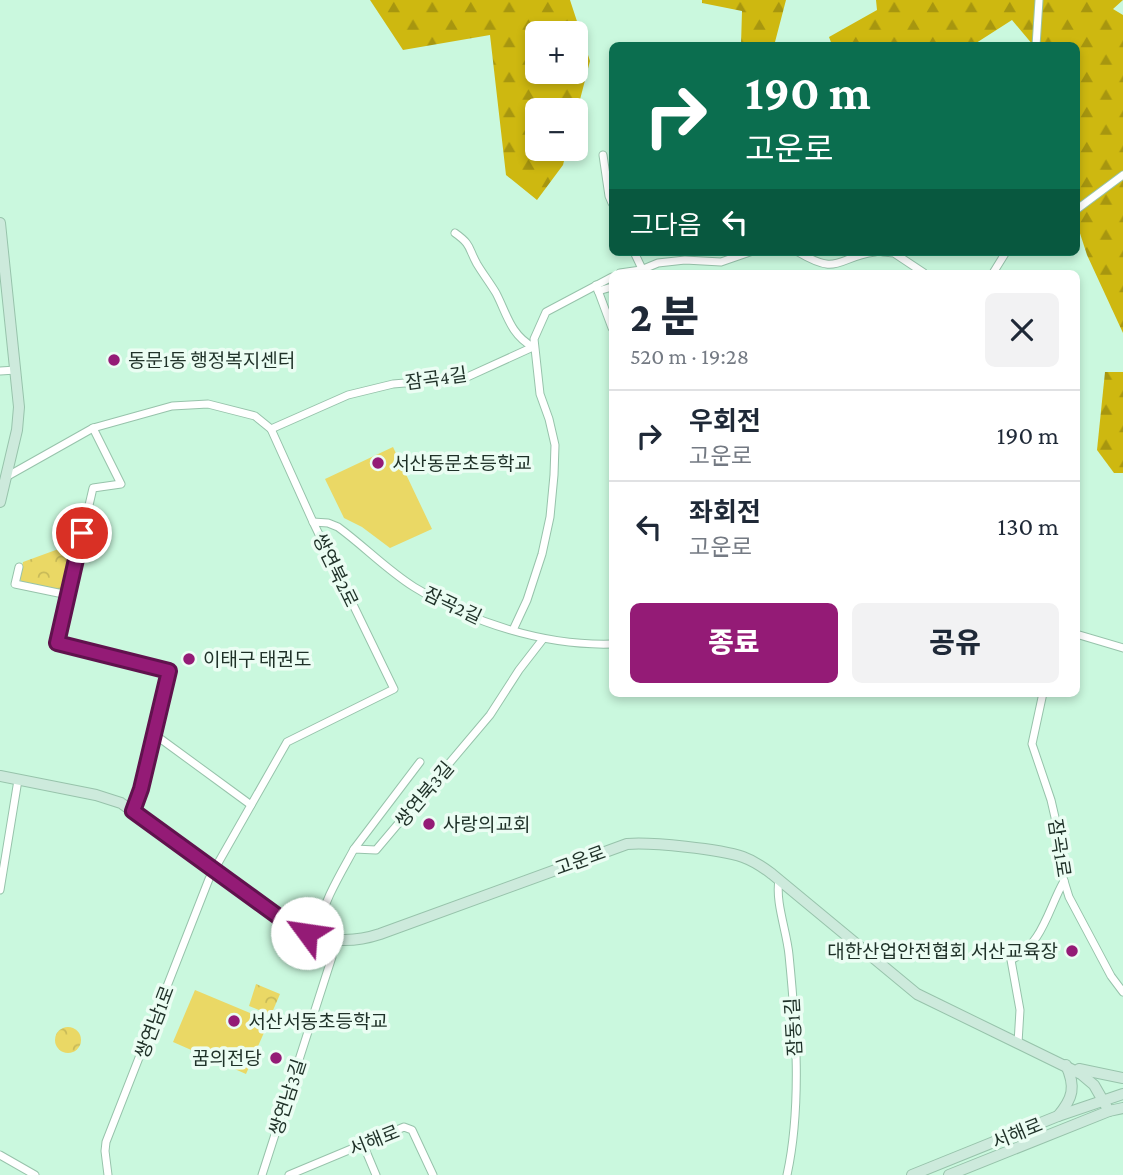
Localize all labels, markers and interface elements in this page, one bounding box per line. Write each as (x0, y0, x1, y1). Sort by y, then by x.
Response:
map controls (525, 21, 588, 161)
button: + (525, 21, 588, 84)
text: 190 m (745, 65, 871, 120)
icon: right (630, 70, 721, 161)
button: − (525, 98, 588, 161)
text: 고운로 (745, 131, 833, 167)
icon: left (716, 203, 754, 241)
text: 그다음 (630, 211, 702, 240)
text: 2 분 (630, 293, 699, 340)
button: close (985, 293, 1059, 367)
text: 520 m · 19:28 (630, 343, 749, 369)
place label: 동문1동 행정복지센터 (128, 350, 295, 371)
marker: 동문1동 행정복지센터 (106, 352, 122, 368)
street label: 잠곡4길 (404, 364, 468, 393)
text: 우회전 (689, 407, 761, 436)
icon: right (630, 417, 668, 455)
text: 190 m (997, 421, 1059, 450)
text: 고운로 (689, 443, 752, 469)
place label: 서산동문초등학교 (392, 453, 532, 474)
marker: 서산동문초등학교 (370, 455, 386, 471)
text: 좌회전 (689, 498, 761, 527)
pin (52, 503, 112, 563)
icon: left (630, 508, 668, 546)
text: 130 m (998, 512, 1059, 541)
icon: arrive (63, 514, 101, 552)
street label: 쌍연북2로 (309, 530, 362, 610)
text: 고운로 (689, 534, 752, 560)
street label: 잠곡2길 (420, 583, 485, 628)
button: 종료 (630, 603, 838, 683)
button: 공유 (852, 603, 1059, 683)
place label: 이태구 태권도 (203, 649, 311, 670)
marker: 이태구 태권도 (181, 651, 197, 667)
street label: 쌍연북3길 (391, 757, 458, 831)
place label: 사랑의교회 (443, 814, 530, 835)
marker: 사랑의교회 (421, 816, 437, 832)
street label: 잠곡1로 (1045, 817, 1074, 879)
street label: 고운로 (552, 842, 608, 879)
position arrow (270, 896, 344, 970)
place label: 대한산업안전협회 서산교육장 (827, 941, 1058, 962)
marker: 대한산업안전협회 서산교육장 (1064, 943, 1080, 959)
street label: 쌍연남1로 (131, 983, 178, 1062)
street label: 잠동1길 (781, 997, 806, 1057)
place label: 서산서동초등학교 (248, 1011, 388, 1032)
marker: 서산서동초등학교 (226, 1013, 242, 1029)
place label: 꿈의전당 (192, 1048, 262, 1069)
marker: 꿈의전당 (268, 1050, 284, 1066)
street label: 쌍연남3길 (265, 1056, 310, 1138)
street label: 서해로 (989, 1114, 1045, 1153)
street label: 서해로 (346, 1121, 402, 1160)

